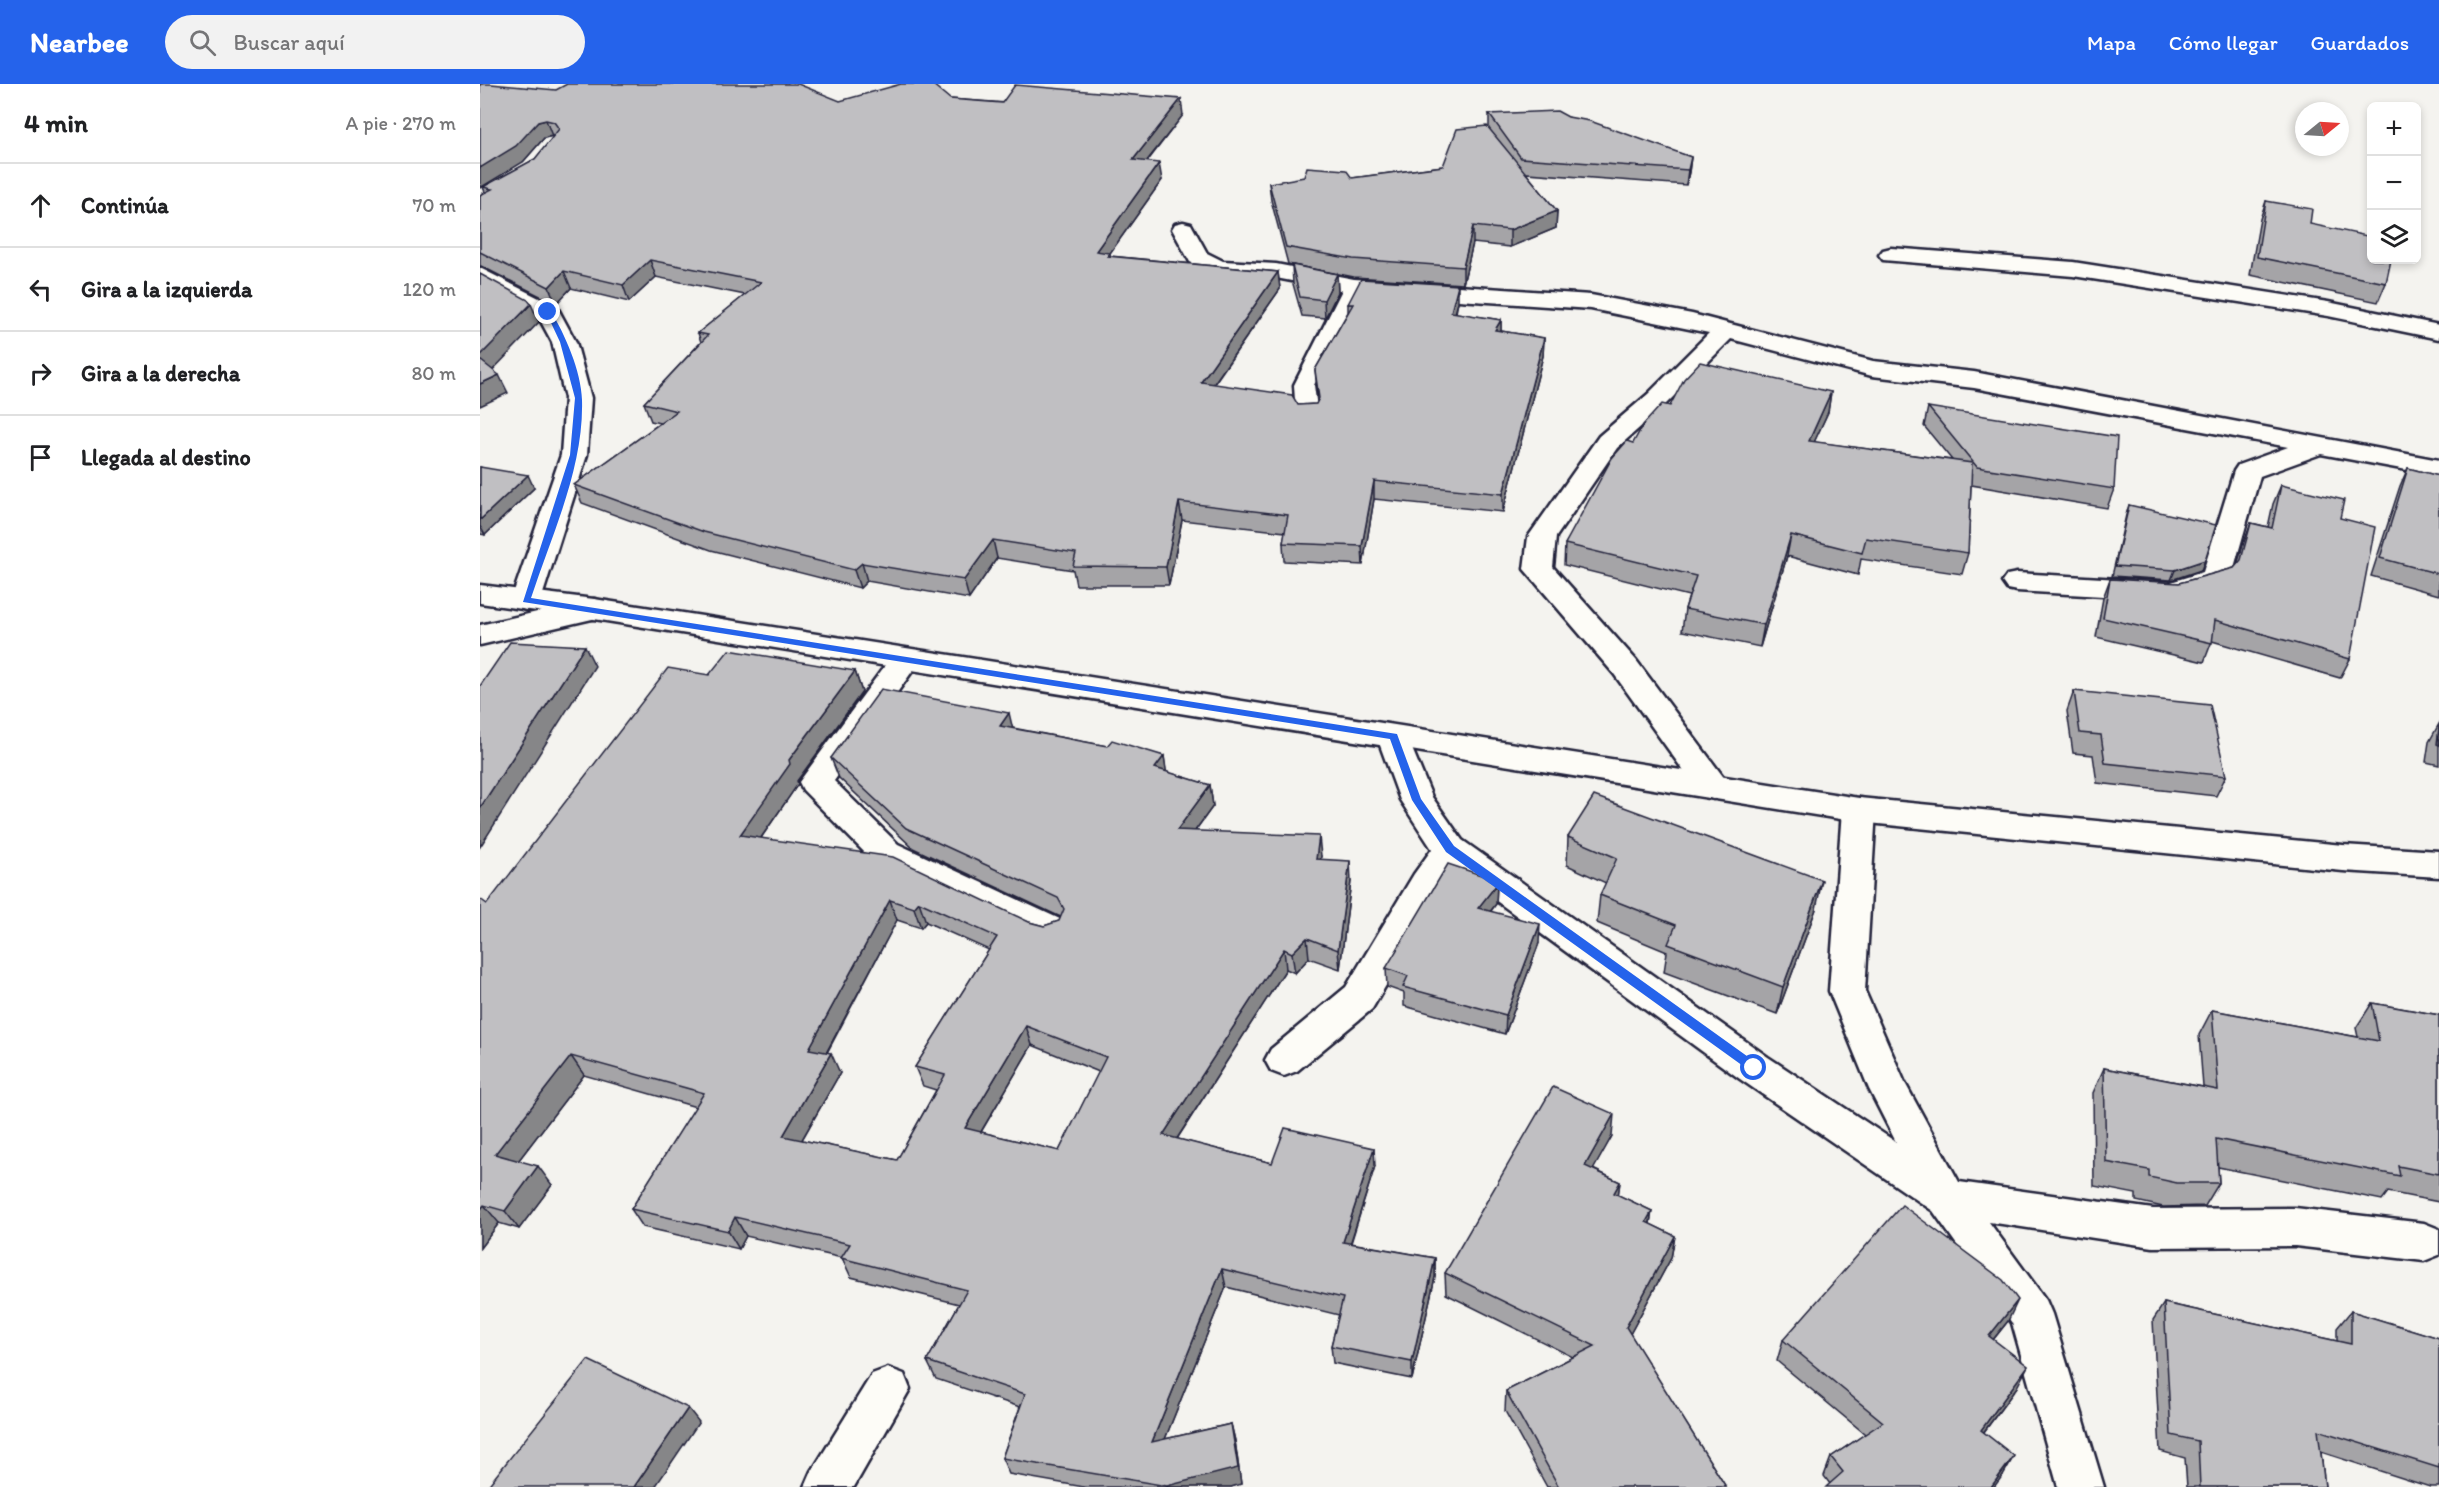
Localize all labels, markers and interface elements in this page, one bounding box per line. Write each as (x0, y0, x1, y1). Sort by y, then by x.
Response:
search box (165, 15, 585, 69)
text: Nearbee (30, 25, 129, 59)
icon: search (186, 26, 219, 59)
text: Buscar aquí (234, 29, 345, 56)
text: Mapa (2087, 30, 2136, 55)
text: Cómo llegar (2169, 30, 2278, 55)
text: Guardados (2311, 30, 2409, 55)
north arrow (2295, 102, 2349, 156)
map controls (2367, 102, 2421, 264)
button: + (2367, 102, 2421, 156)
text: 4 min (24, 107, 88, 139)
text: A pie · 270 m (346, 111, 456, 135)
button: − (2367, 156, 2421, 210)
icon: ahead (24, 189, 57, 222)
text: Continúa (81, 192, 169, 219)
text: 70 m (412, 193, 456, 217)
button: layers (2367, 210, 2421, 264)
icon: left (24, 273, 57, 306)
text: Gira a la izquierda (81, 276, 252, 303)
text: 120 m (403, 277, 456, 301)
route end (534, 298, 560, 324)
icon: right (24, 357, 57, 390)
text: Gira a la derecha (81, 360, 240, 387)
text: 80 m (411, 361, 456, 385)
icon: arrive (24, 441, 57, 474)
text: Llegada al destino (81, 444, 251, 471)
route start (1740, 1054, 1766, 1080)

